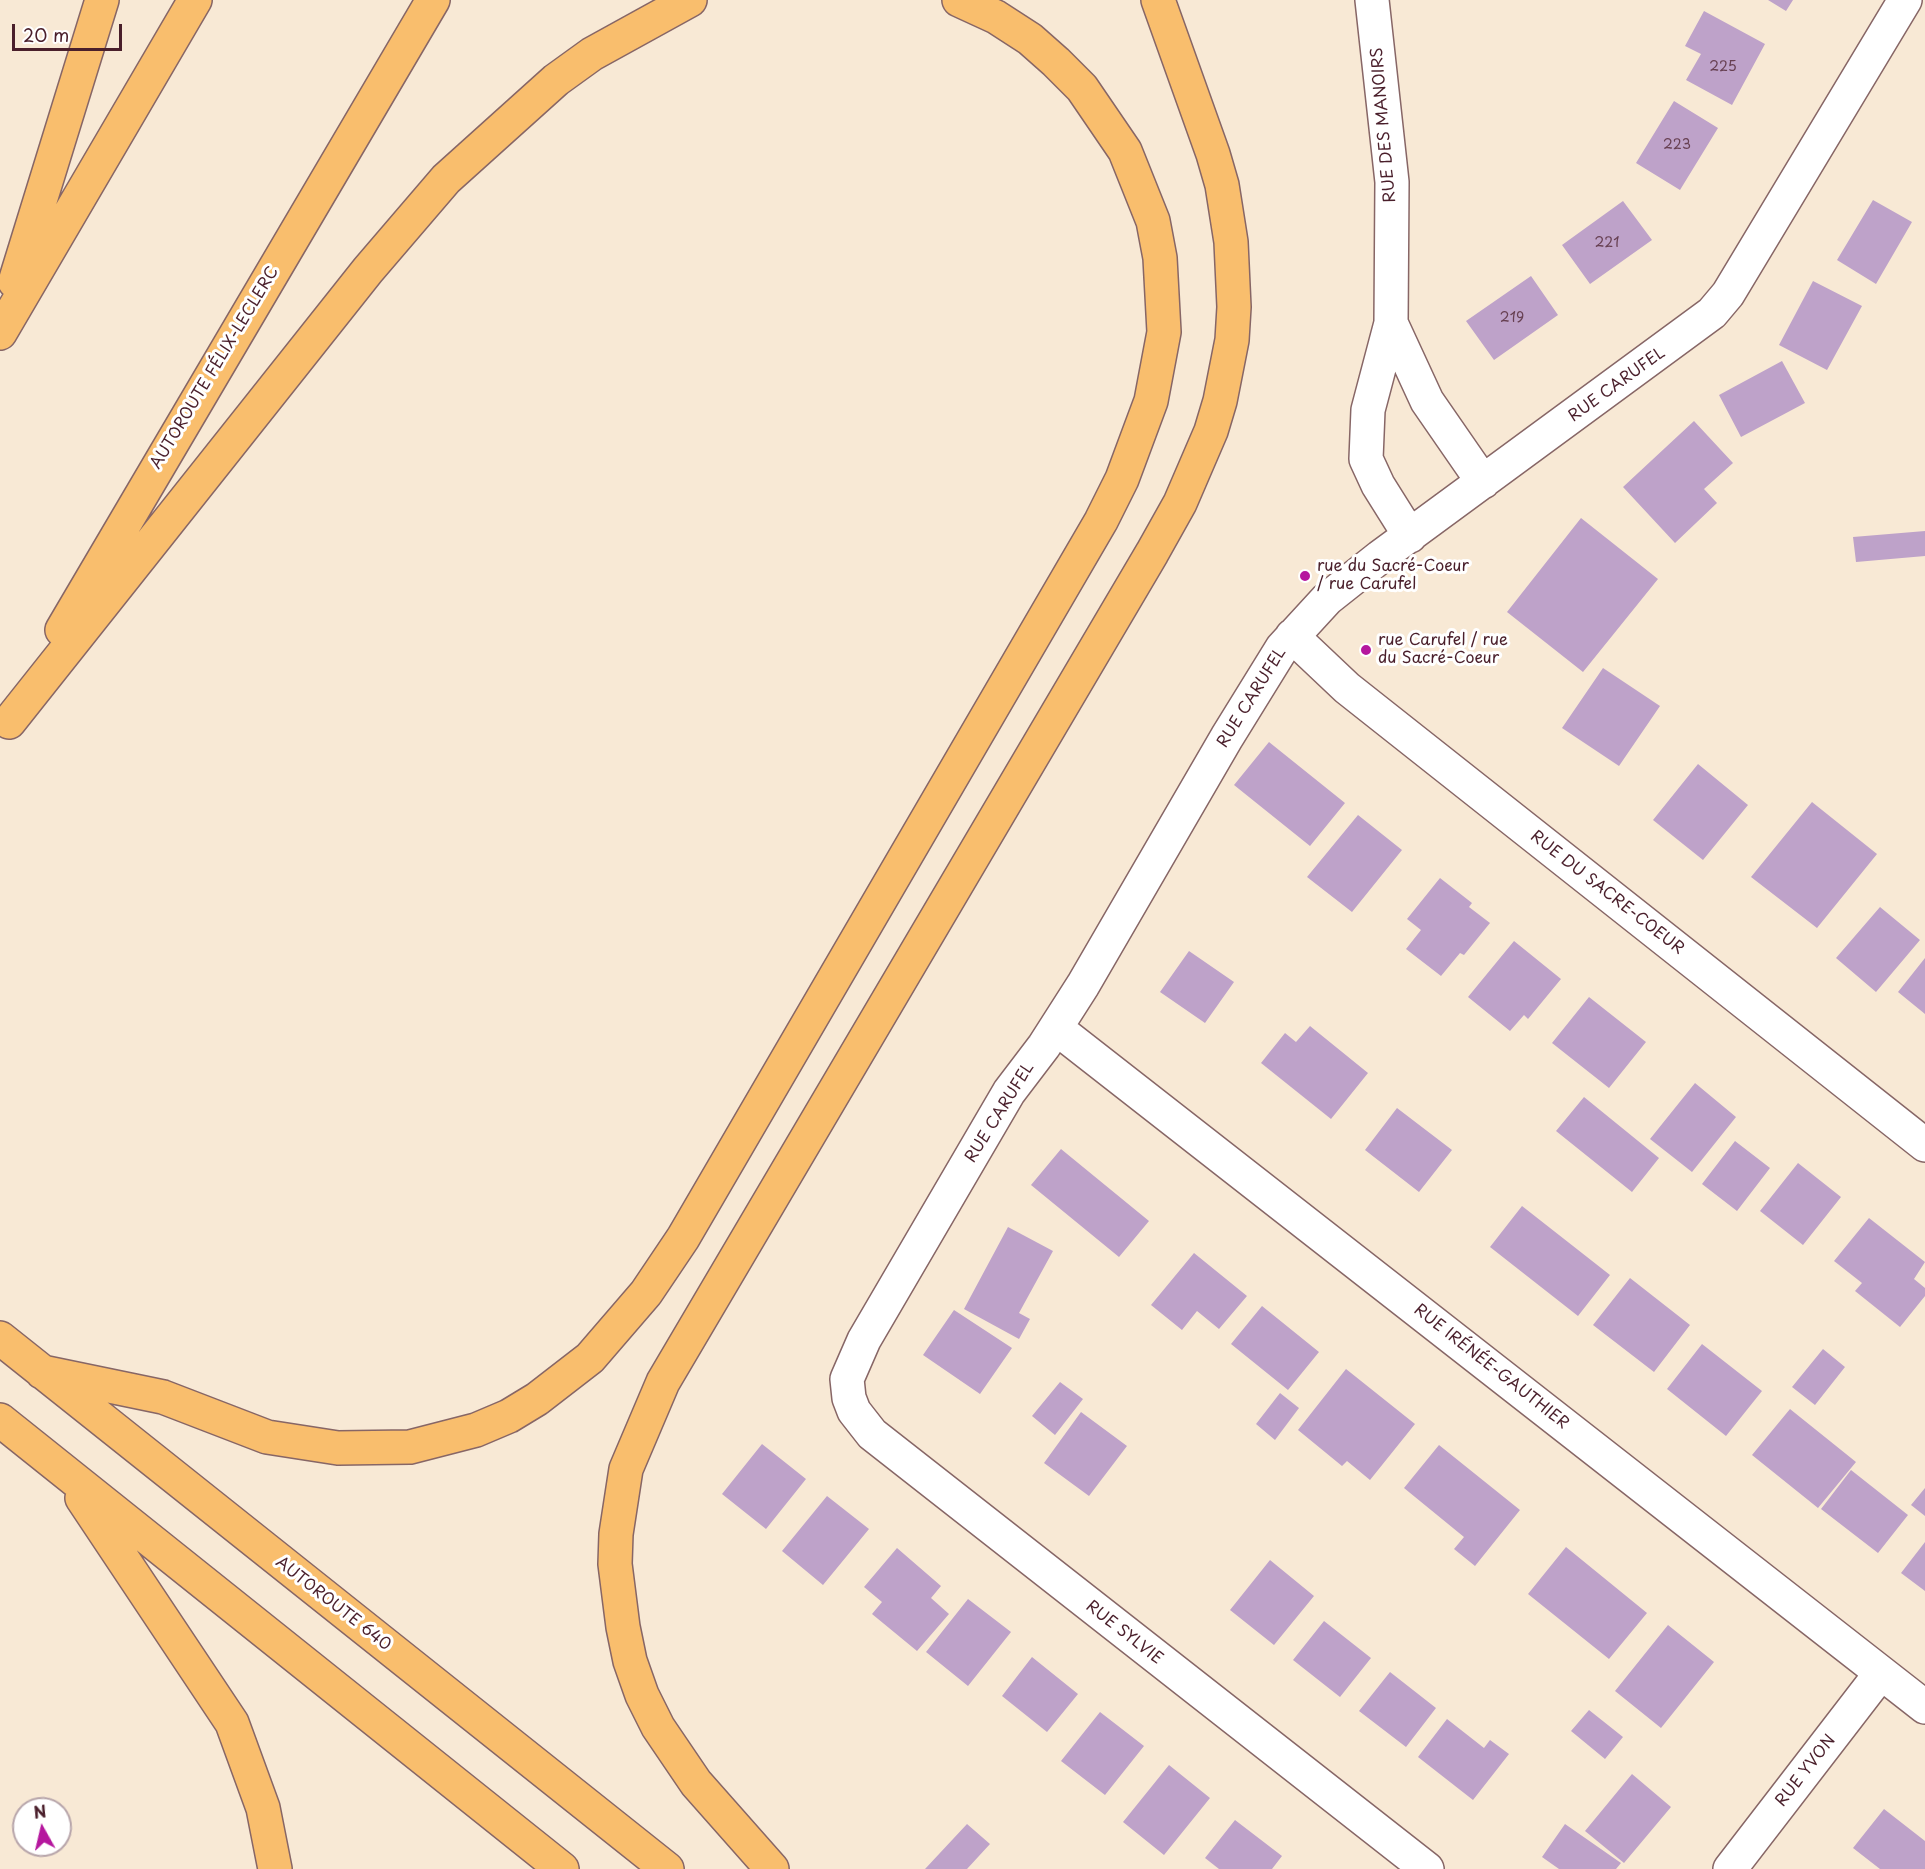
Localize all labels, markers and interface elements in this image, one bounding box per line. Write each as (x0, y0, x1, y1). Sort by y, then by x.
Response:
scale bar (15, 12, 124, 50)
text: 20 m (23, 21, 69, 48)
street label: RUE DES MANOIRS (1368, 47, 1400, 203)
house number: 225 (1709, 59, 1737, 75)
house number: 223 (1663, 137, 1691, 153)
house number: 221 (1594, 235, 1620, 251)
street label: AUTOROUTE FÉLIX-LECLERC (147, 263, 283, 473)
house number: 219 (1500, 310, 1524, 326)
street label: RUE CARUFEL (1565, 344, 1669, 426)
place label: rue du Sacré-Coeur / rue Carufel (1317, 557, 1469, 595)
marker: rue du Sacré-Coeur / rue Carufel (1298, 569, 1312, 583)
place label: rue Carufel / rue du Sacré-Coeur (1378, 631, 1508, 669)
marker: rue Carufel / rue du Sacré-Coeur (1359, 643, 1373, 657)
street label: RUE CARUFEL (1214, 644, 1290, 752)
street label: RUE DU SACRE-COEUR (1526, 827, 1688, 959)
street label: RUE CARUFEL (962, 1059, 1038, 1167)
street label: RUE IRÉNÉE-GAUTHIER (1410, 1301, 1572, 1433)
street label: AUTOROUTE 640 (271, 1553, 395, 1655)
street label: RUE SYLVIE (1082, 1597, 1166, 1669)
street label: RUE YVON (1772, 1731, 1840, 1811)
north arrow (12, 1797, 72, 1857)
text: N (32, 1798, 48, 1824)

